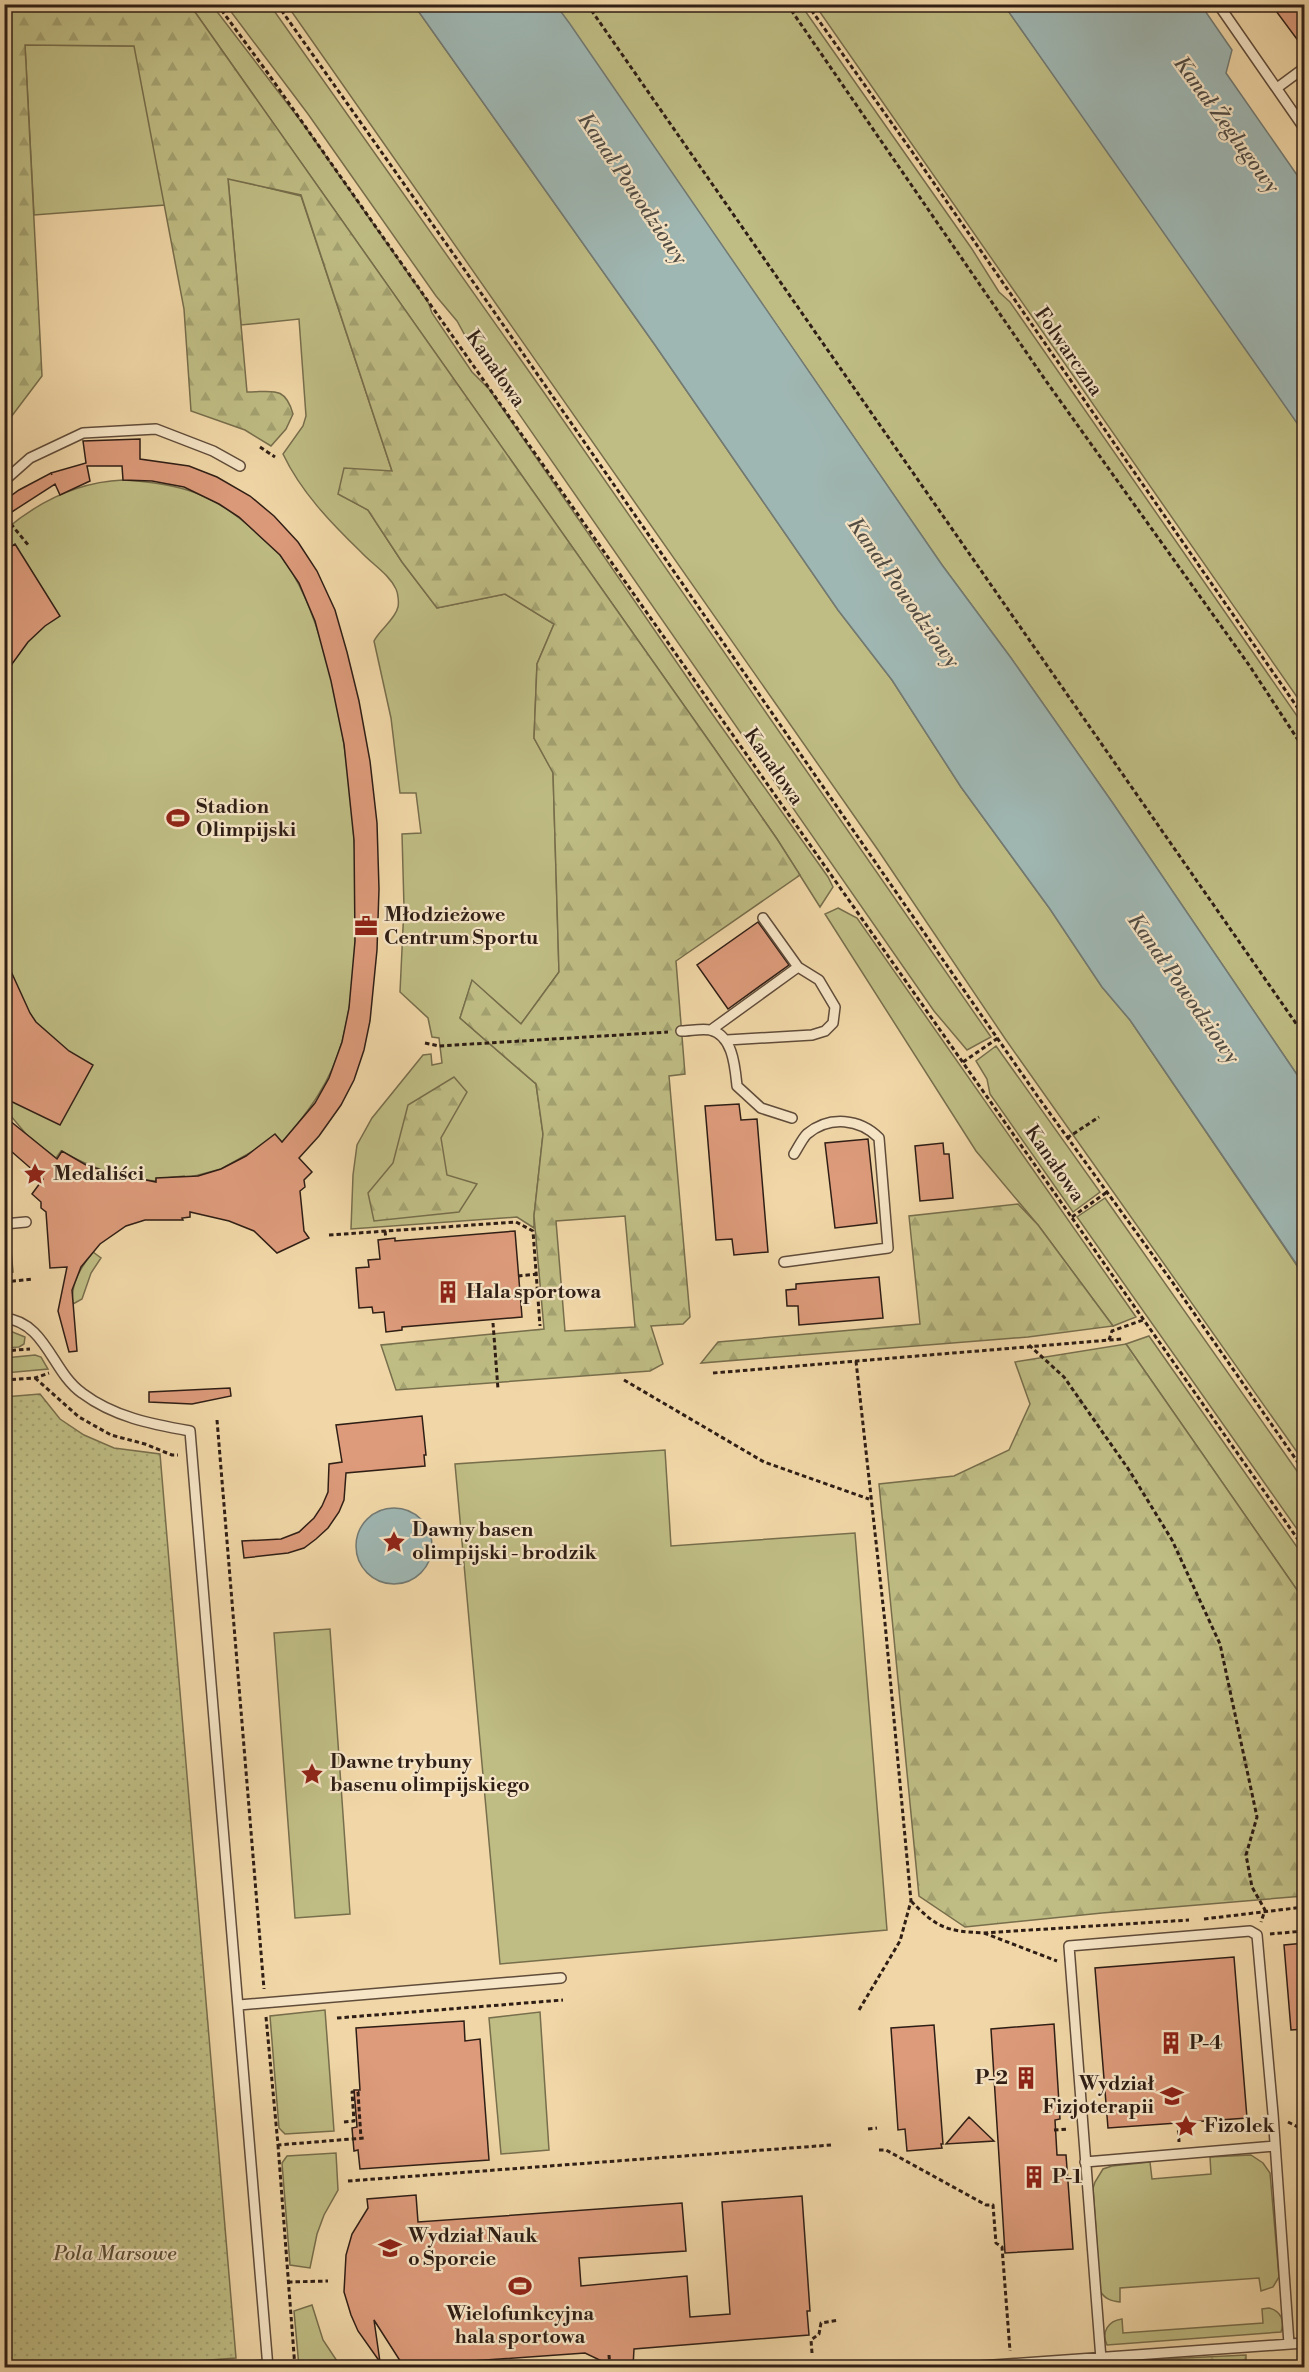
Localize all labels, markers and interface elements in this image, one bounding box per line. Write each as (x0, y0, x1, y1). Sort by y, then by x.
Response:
water label: Kanał Żeglugowy (1167, 50, 1287, 200)
water label: Kanał Powodziowy (571, 108, 693, 271)
street label: Folwarczna (1028, 303, 1108, 402)
street label: Kanałowa (459, 326, 531, 413)
water label: Kanał Powodziowy (841, 513, 965, 674)
street label: Kanałowa (737, 724, 809, 811)
place label: Stadion Olimpijski (196, 795, 297, 843)
sports icon: Stadion Olimpijski (165, 805, 191, 831)
place label: Młodzieżowe Centrum Sportu (384, 903, 539, 951)
water label: Kanał Powodziowy (1121, 909, 1245, 1070)
office icon: Młodzieżowe Centrum Sportu (353, 913, 379, 939)
street label: Kanałowa (1018, 1121, 1090, 1208)
place icon: Medaliści (22, 1161, 48, 1187)
place label: Medaliści (53, 1162, 145, 1187)
building icon: Hala sportowa (435, 1279, 461, 1305)
place label: Hala sportowa (466, 1280, 601, 1305)
place label: Dawny basen olimpijski - brodzik (412, 1518, 598, 1566)
place icon: Dawny basen olimpijski - brodzik (381, 1529, 407, 1555)
place label: Dawne trybuny basenu olimpijskiego (330, 1750, 530, 1798)
place icon: Dawne trybuny basenu olimpijskiego (299, 1761, 325, 1787)
building icon: P-4 (1158, 2030, 1184, 2056)
place label: P-4 (1189, 2031, 1223, 2056)
building icon: P-2 (1013, 2065, 1039, 2091)
place label: P-2 (975, 2066, 1008, 2091)
place label: Wydział Fizjoterapii (1043, 2072, 1155, 2120)
school or university icon: Wydział Fizjoterapii (1159, 2083, 1185, 2109)
place icon: Fizolek (1173, 2113, 1199, 2139)
place label: Fizolek (1204, 2114, 1275, 2139)
building icon: P-1 (1021, 2164, 1047, 2190)
place label: P-1 (1052, 2165, 1083, 2190)
place label: Wydział Nauk o Sporcie (407, 2224, 538, 2272)
school or university icon: Wydział Nauk o Sporcie (377, 2235, 403, 2261)
park label: Pola Marsowe (52, 2242, 177, 2267)
sports icon: Wielofunkcyjna hala sportowa (507, 2273, 533, 2299)
place label: Wielofunkcyjna hala sportowa (445, 2302, 594, 2350)

